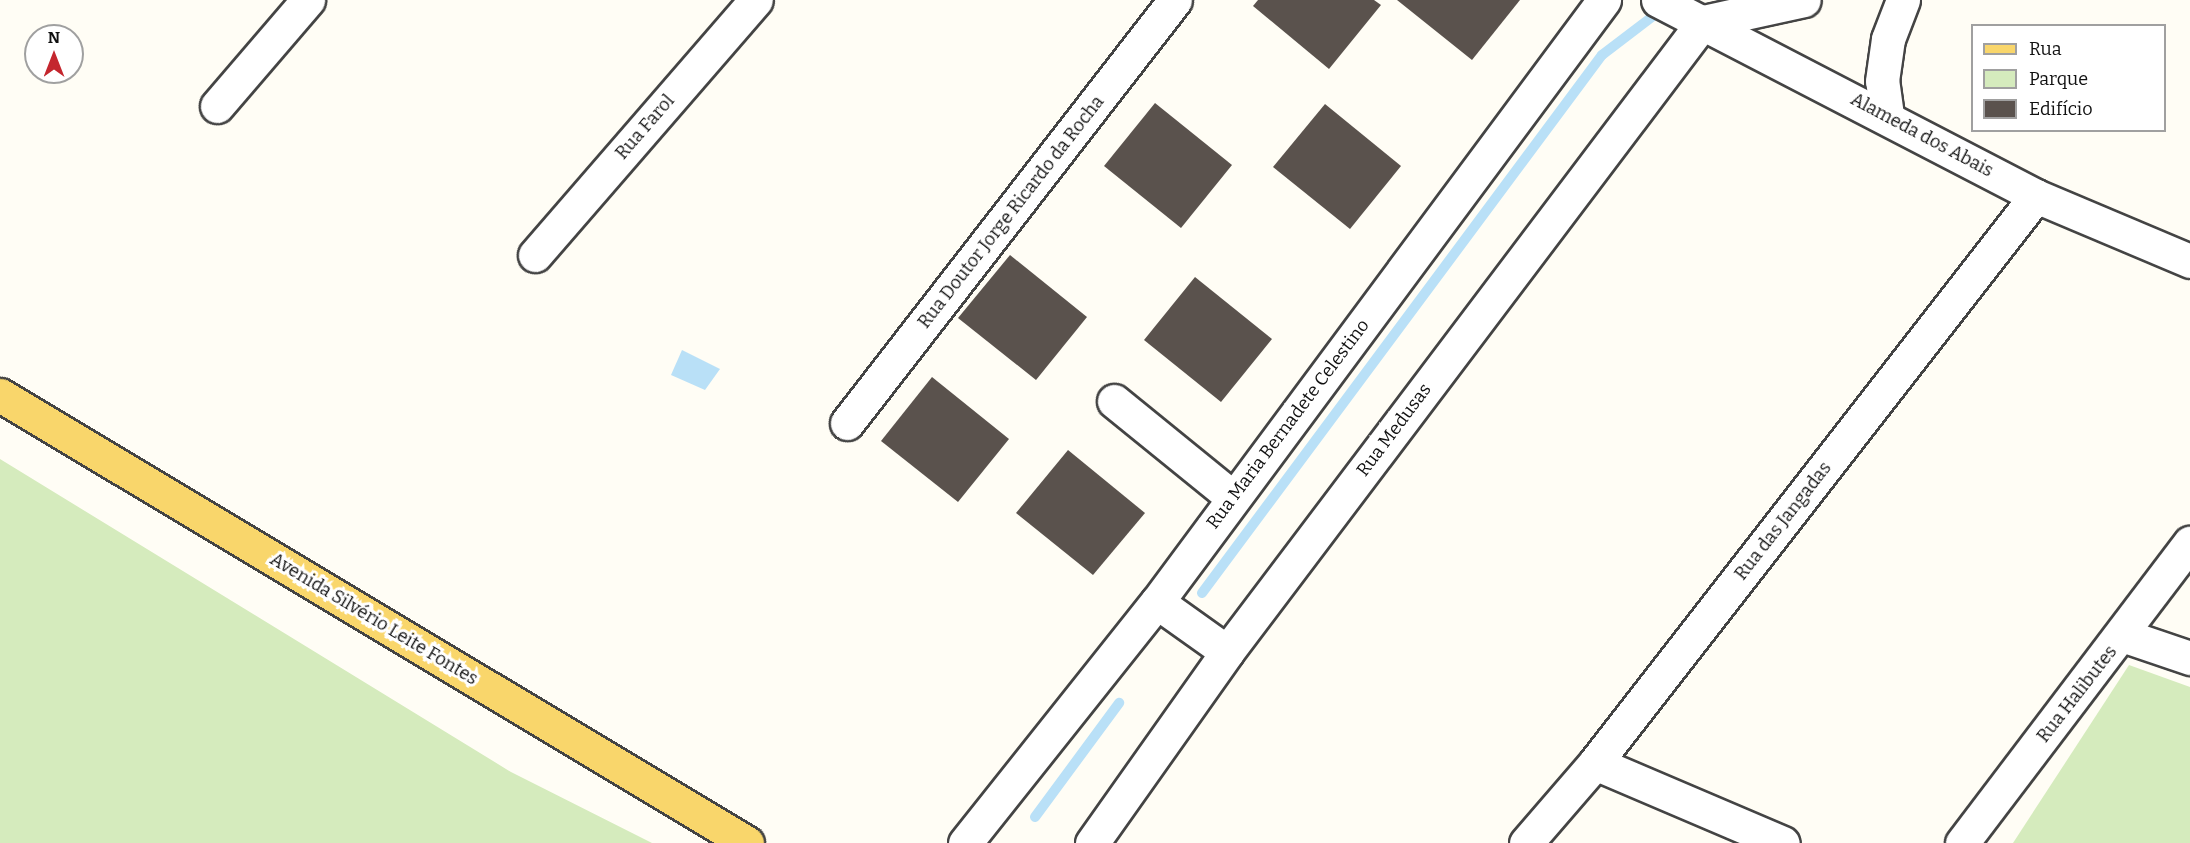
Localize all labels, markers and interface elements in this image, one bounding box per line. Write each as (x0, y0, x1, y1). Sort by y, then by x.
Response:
north arrow (24, 24, 84, 84)
legend (1971, 24, 2166, 132)
text: N (48, 28, 60, 47)
text: Rua (2029, 38, 2062, 60)
text: Parque (2029, 68, 2088, 90)
street label: Alameda dos Abais (1847, 88, 1997, 182)
street label: Rua Farol (611, 90, 679, 164)
street label: Rua Doutor Jorge Ricardo da Rocha (914, 91, 1108, 333)
text: Edifício (2029, 98, 2093, 120)
street label: Rua Maria Bernadete Celestino (1202, 315, 1374, 533)
street label: Rua Medusas (1352, 379, 1436, 481)
street label: Rua das Jangadas (1730, 458, 1836, 584)
street label: Avenida Silvério Leite Fontes (266, 548, 482, 690)
street label: Rua Halibutes (2033, 641, 2121, 747)

